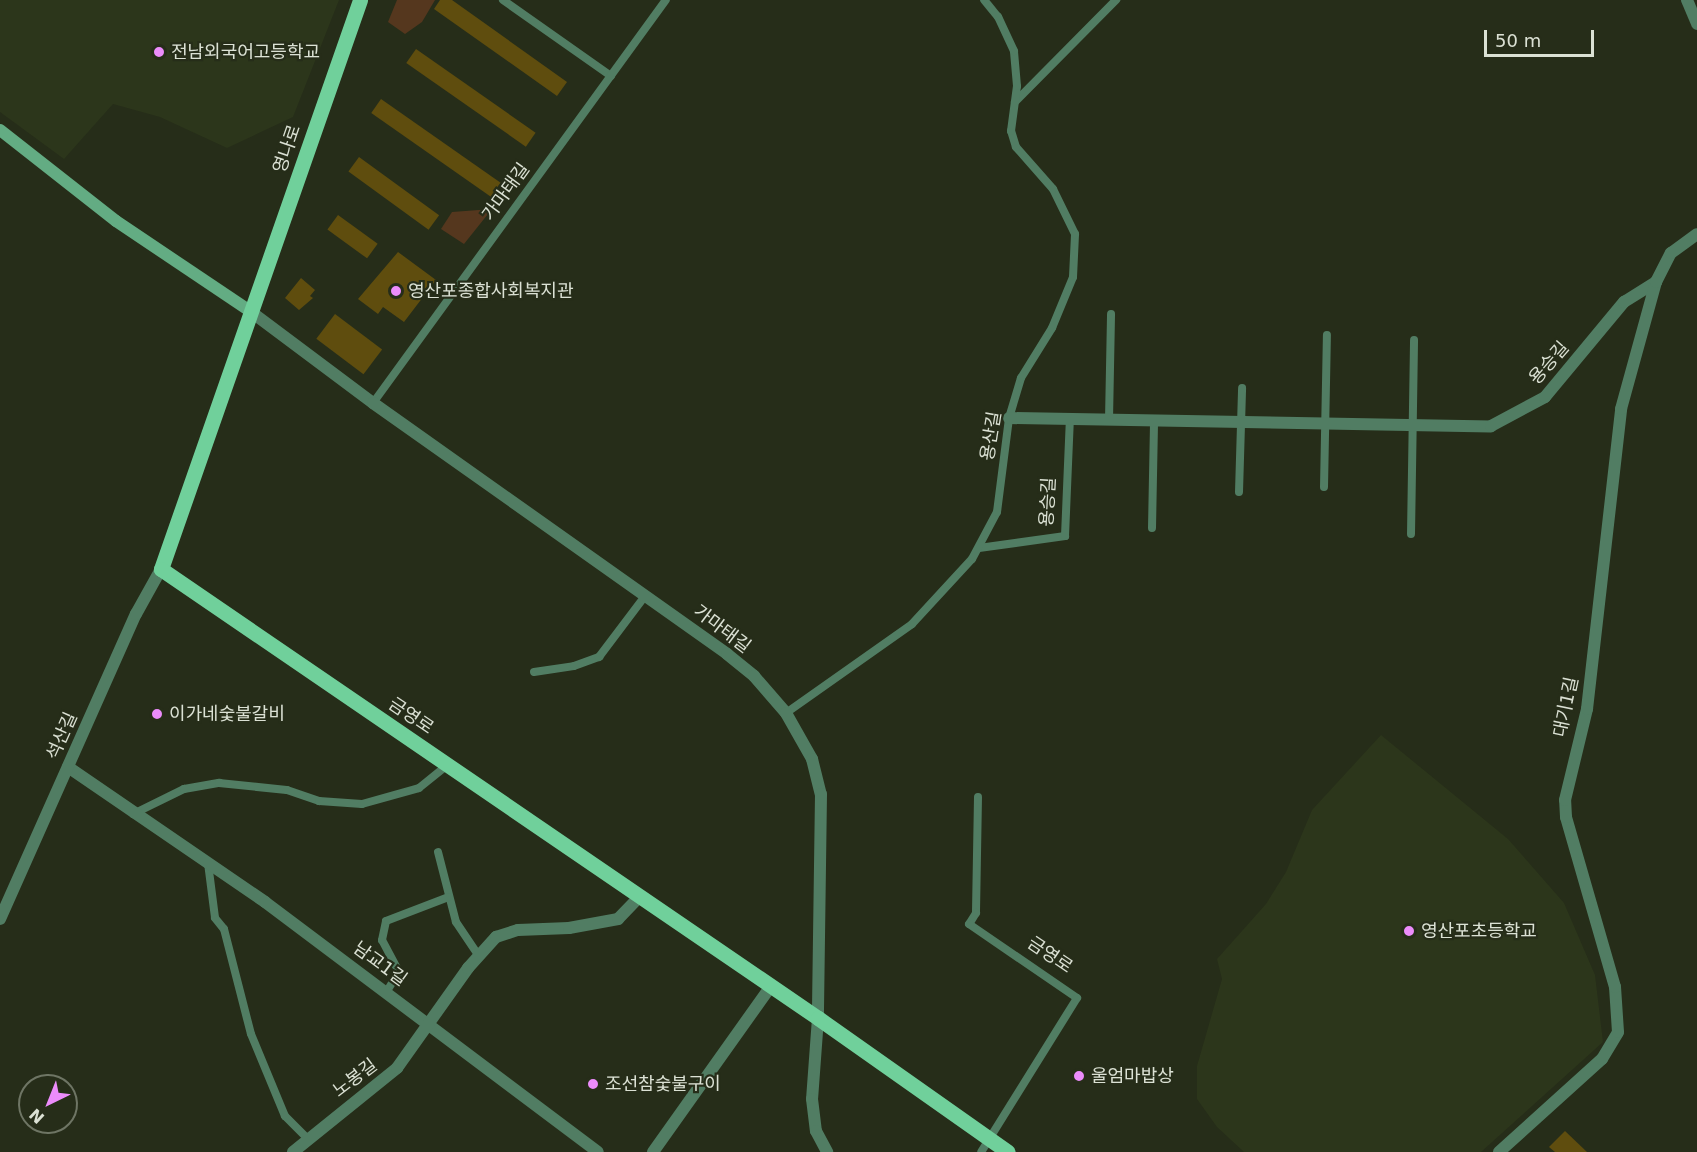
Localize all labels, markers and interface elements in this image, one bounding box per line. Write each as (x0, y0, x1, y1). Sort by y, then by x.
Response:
scale bar (1487, 18, 1596, 56)
text: 50 m (1495, 30, 1541, 51)
place label: 전남외국어고등학교 (171, 41, 320, 63)
marker: 전남외국어고등학교 (152, 45, 166, 59)
street label: 영나로 (269, 122, 305, 176)
street label: 가마태길 (478, 159, 534, 225)
place label: 영산포종합사회복지관 (408, 280, 574, 302)
marker: 영산포종합사회복지관 (389, 284, 403, 298)
street label: 용승길 (1525, 337, 1573, 389)
street label: 용산길 (976, 410, 1006, 462)
street label: 용승길 (1036, 477, 1060, 527)
street label: 가마태길 (689, 600, 755, 658)
street label: 대기1길 (1549, 675, 1583, 739)
street label: 금영로 (384, 693, 438, 739)
place label: 이가네숯불갈비 (169, 703, 285, 725)
marker: 이가네숯불갈비 (150, 707, 164, 721)
street label: 석산길 (42, 709, 82, 763)
place label: 영산포초등학교 (1421, 920, 1537, 942)
marker: 영산포초등학교 (1402, 924, 1416, 938)
street label: 금영로 (1023, 932, 1077, 978)
street label: 남교1길 (349, 937, 411, 991)
street label: 노봉길 (329, 1054, 381, 1102)
place label: 울엄마밥상 (1091, 1065, 1174, 1087)
marker: 울엄마밥상 (1072, 1069, 1086, 1083)
place label: 조선참숯불구이 (605, 1073, 721, 1095)
north arrow (18, 1074, 78, 1134)
marker: 조선참숯불구이 (586, 1077, 600, 1091)
text: N (25, 1105, 48, 1128)

